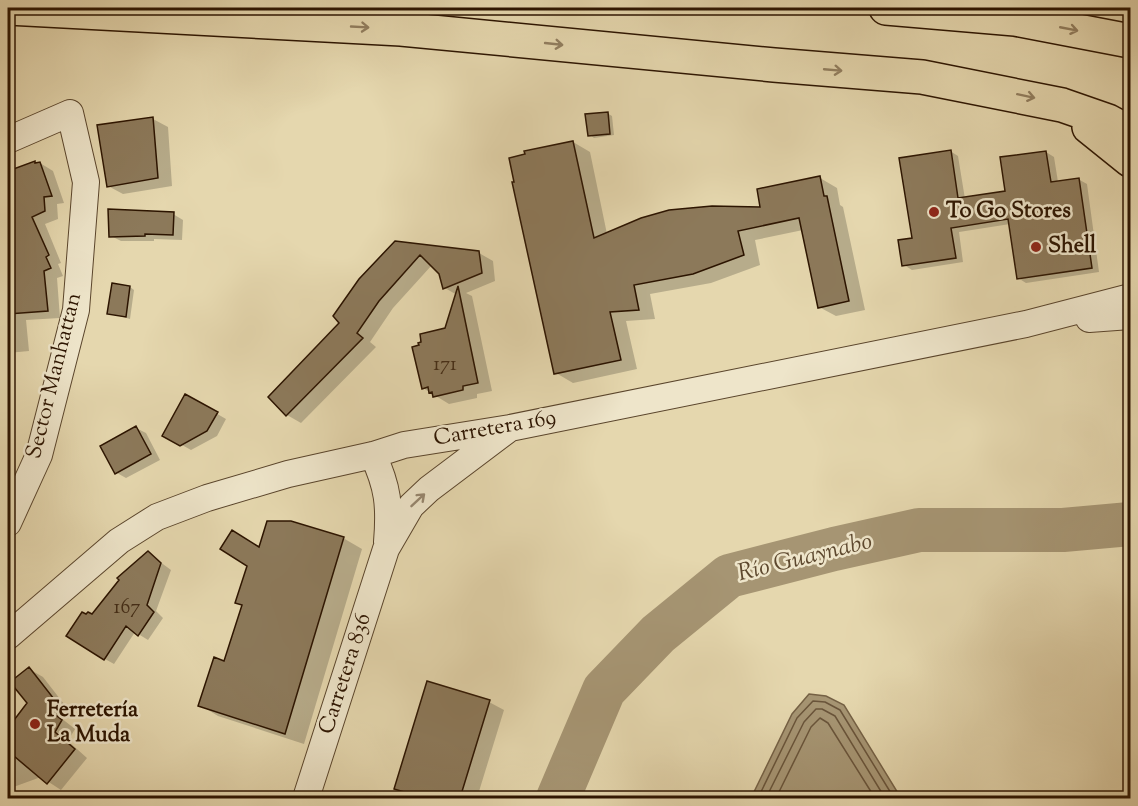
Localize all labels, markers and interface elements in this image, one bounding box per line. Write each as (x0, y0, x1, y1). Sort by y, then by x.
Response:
one-way arrow (349, 21, 369, 32)
one-way arrow (1059, 24, 1079, 35)
one-way arrow (543, 39, 563, 50)
one-way arrow (822, 64, 842, 75)
one-way arrow (1016, 91, 1035, 103)
place label: To Go Stores (946, 196, 1071, 228)
marker: To Go Stores (927, 205, 941, 219)
place label: Shell (1048, 231, 1097, 263)
marker: Shell (1029, 240, 1043, 254)
street label: Sector Manhattan (19, 290, 91, 462)
house number: 171 (433, 351, 457, 380)
street label: Carretera 169 (431, 402, 559, 456)
one-way arrow (410, 493, 425, 507)
water label: Río Guaynabo (734, 525, 876, 591)
house number: 167 (114, 594, 140, 623)
street label: Carretera 836 (311, 609, 381, 739)
place label: Ferretería La Muda (47, 695, 139, 752)
marker: Ferretería La Muda (28, 717, 42, 731)

